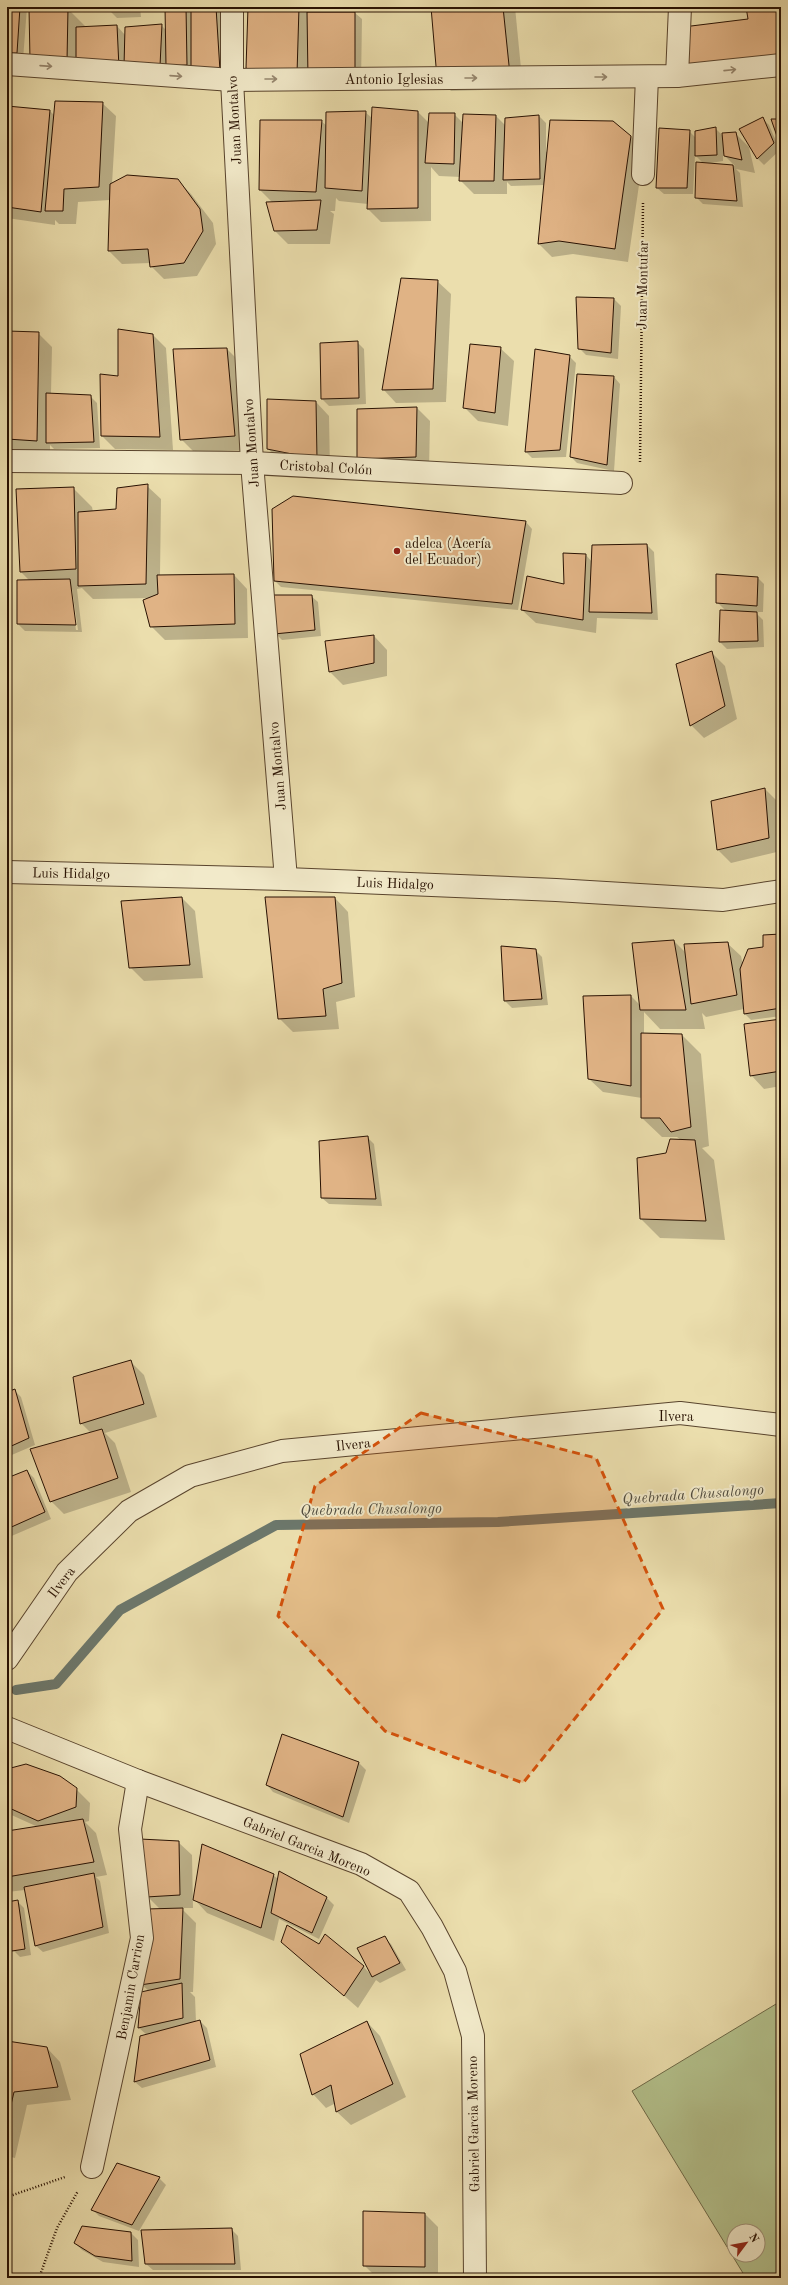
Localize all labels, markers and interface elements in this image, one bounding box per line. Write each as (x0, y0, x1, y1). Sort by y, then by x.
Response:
one-way arrow (39, 63, 52, 70)
one-way arrow (723, 67, 736, 74)
one-way arrow (169, 72, 182, 79)
street label: Antonio Iglesias (345, 73, 443, 87)
one-way arrow (594, 73, 607, 81)
one-way arrow (464, 74, 477, 82)
street label: Juan Montalvo (226, 75, 244, 165)
one-way arrow (264, 75, 277, 83)
street label: Juan Montufar (635, 240, 651, 330)
street label: Juan Montalvo (242, 398, 262, 488)
street label: Cristobal Colón (279, 459, 373, 477)
place label: adelca (Acería del Ecuador) (405, 537, 491, 567)
marker: adelca (Acería del Ecuador) (392, 546, 402, 556)
street label: Juan Montalvo (267, 721, 289, 811)
street label: Luis Hidalgo (32, 866, 110, 882)
street label: Luis Hidalgo (356, 876, 434, 892)
street label: Ilvera (658, 1410, 694, 1424)
street label: Ilvera (335, 1436, 371, 1454)
water label: Quebrada Chusalongo (622, 1483, 764, 1508)
water label: Quebrada Chusalongo (300, 1502, 442, 1519)
street label: Ilvera (46, 1564, 78, 1601)
street label: Gabriel Garcia Moreno (241, 1815, 373, 1879)
street label: Benjamin Carrion (115, 1933, 147, 2041)
street label: Gabriel Garcia Moreno (466, 2055, 482, 2192)
north arrow (726, 2223, 766, 2263)
text: N (746, 2232, 760, 2245)

